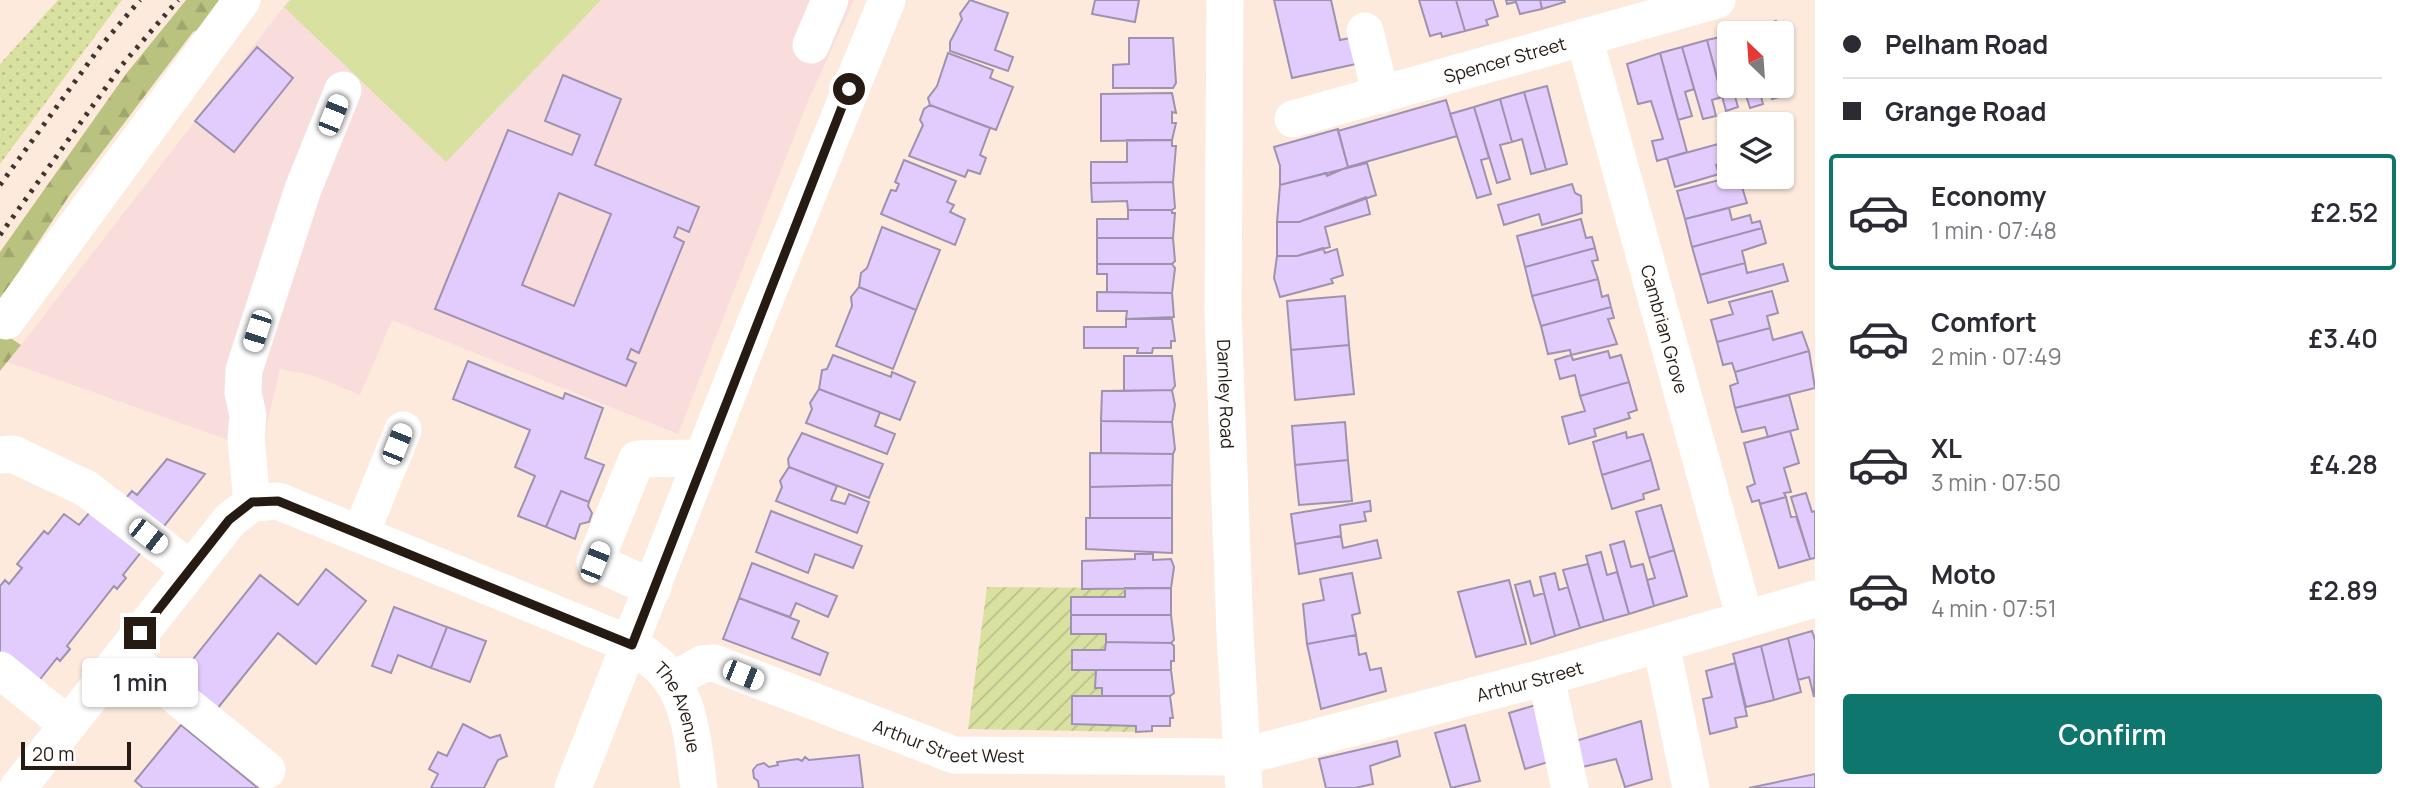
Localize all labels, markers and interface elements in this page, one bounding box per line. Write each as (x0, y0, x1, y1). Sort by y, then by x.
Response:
north arrow (1717, 21, 1794, 98)
map controls (1717, 21, 1794, 189)
text: Pelham Road (1885, 26, 2048, 62)
street label: Spencer Street (1441, 31, 1569, 88)
route start (833, 73, 865, 105)
car (316, 92, 351, 138)
text: Grange Road (1885, 93, 2046, 129)
button: layers (1717, 112, 1794, 189)
text: Economy (1931, 178, 2046, 214)
icon: car (1847, 181, 1910, 244)
text: £2.52 (2311, 194, 2378, 230)
text: 1 min · 07:48 (1931, 214, 2057, 246)
street label: Cambrian Grove (1636, 262, 1694, 396)
text: Comfort (1931, 304, 2037, 340)
icon: car (1847, 307, 1910, 370)
car (241, 308, 274, 354)
text: £3.40 (2308, 320, 2378, 356)
street label: Darnley Road (1212, 339, 1240, 449)
text: 2 min · 07:49 (1931, 340, 2062, 372)
car (380, 421, 415, 467)
text: XL (1931, 430, 1962, 466)
icon: car (1847, 433, 1910, 496)
text: £4.28 (2310, 446, 2378, 482)
text: 3 min · 07:50 (1931, 466, 2061, 498)
car (125, 515, 172, 557)
car (578, 539, 613, 585)
text: Moto (1931, 556, 1996, 592)
icon: car (1847, 559, 1910, 622)
text: £2.89 (2309, 572, 2378, 608)
text: 4 min · 07:51 (1931, 592, 2057, 624)
route end (124, 617, 156, 649)
street label: Arthur Street (1474, 655, 1586, 707)
street label: The Avenue (650, 656, 706, 754)
car (720, 657, 767, 693)
callout: 1 min (82, 658, 198, 706)
text: 1 min (113, 666, 167, 698)
button: Confirm (1843, 694, 2382, 774)
street label: Arthur Street West (870, 713, 1025, 767)
scale bar (21, 739, 131, 771)
text: 20 m (32, 741, 74, 767)

